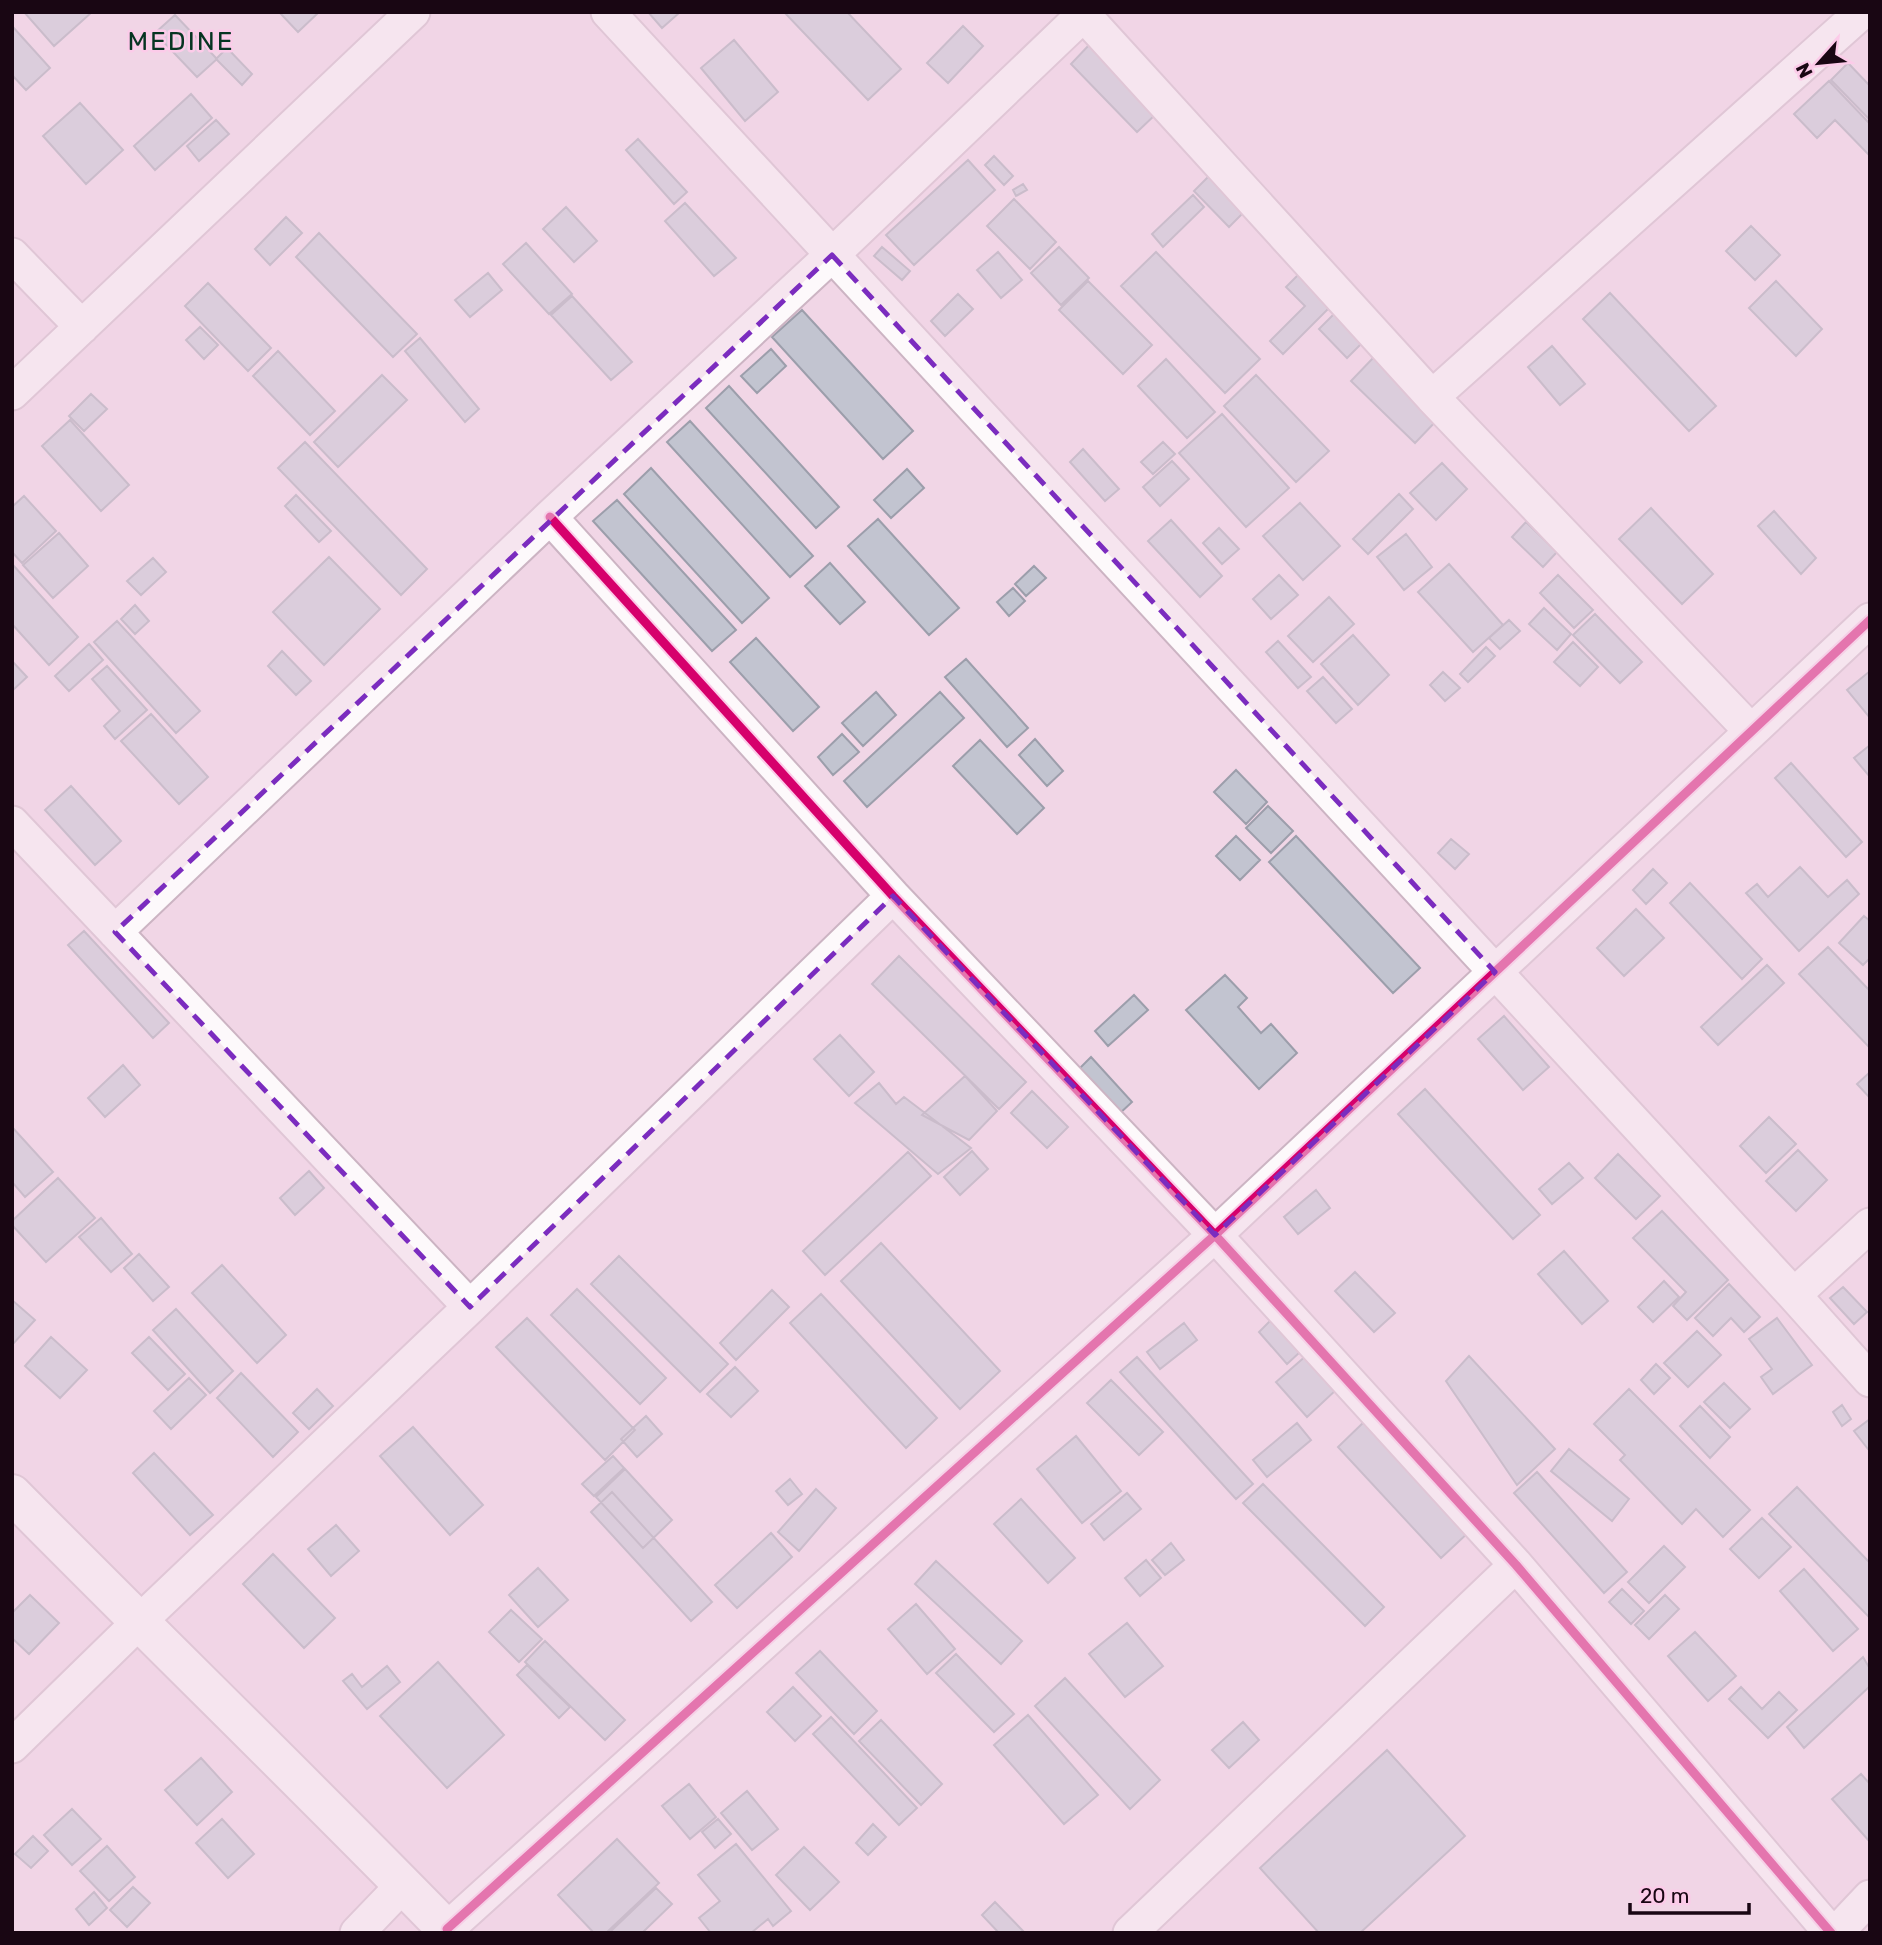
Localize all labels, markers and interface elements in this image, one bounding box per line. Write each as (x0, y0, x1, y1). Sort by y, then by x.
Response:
district label: MEDINE (127, 26, 235, 57)
north arrow (1784, 28, 1854, 98)
text: N (1791, 59, 1818, 82)
scale bar (1630, 1871, 1749, 1915)
text: 20 m (1640, 1883, 1689, 1908)

